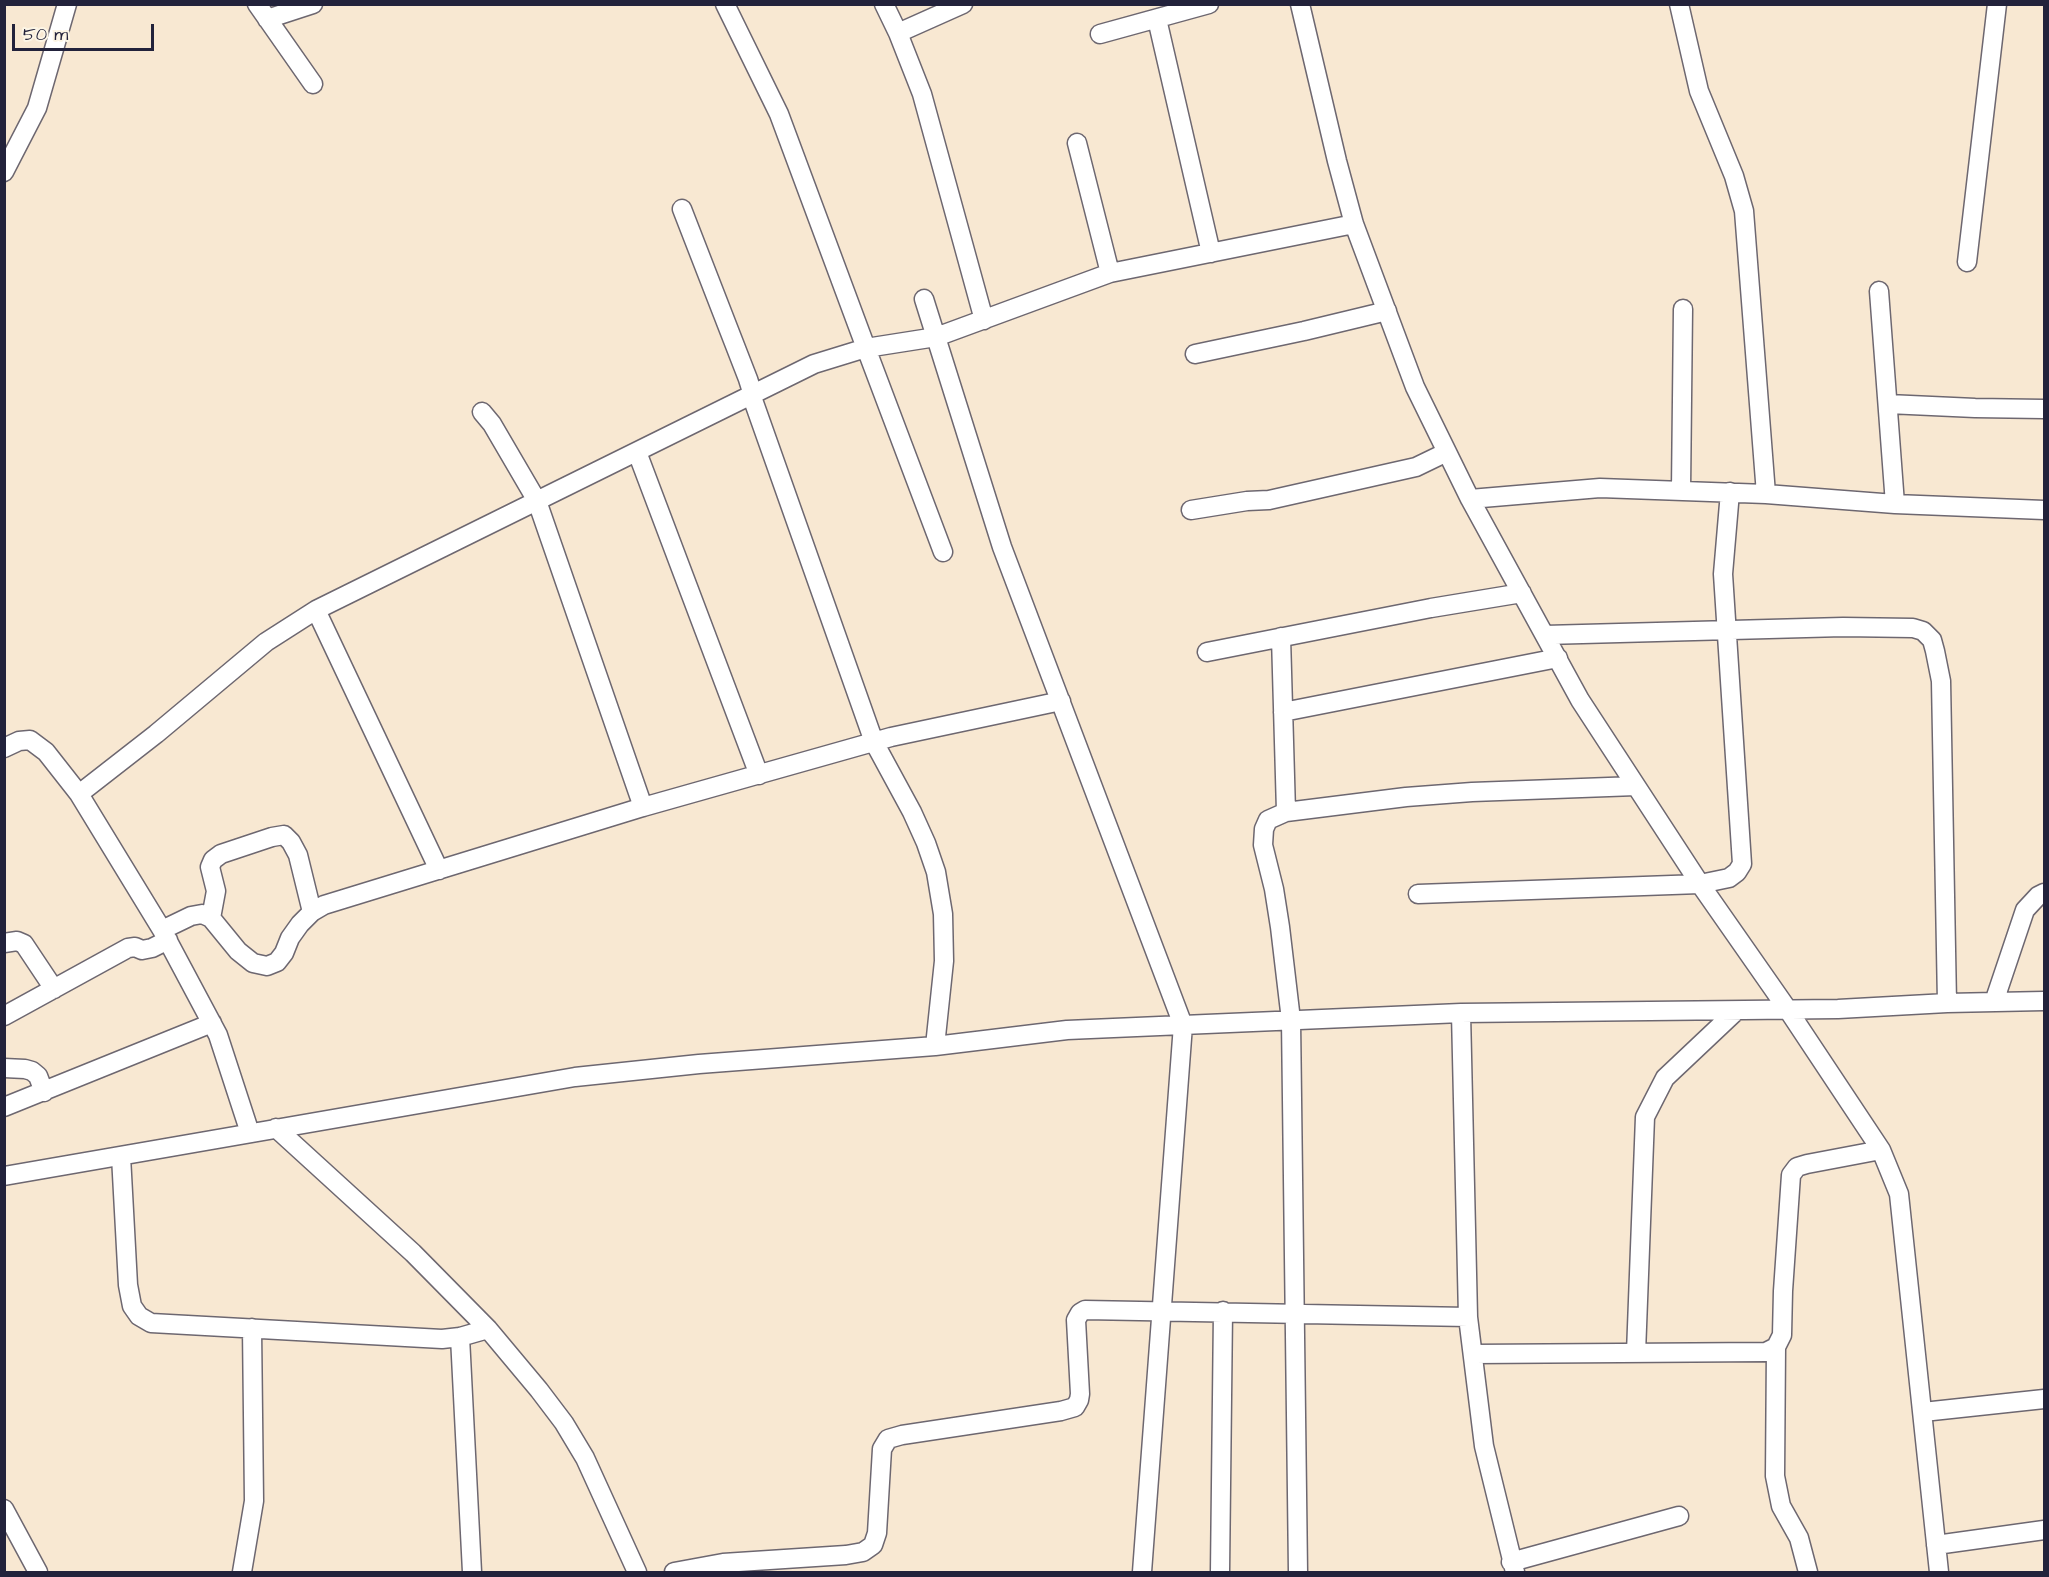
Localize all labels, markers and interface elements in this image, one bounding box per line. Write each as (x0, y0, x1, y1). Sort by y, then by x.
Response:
scale bar (15, 12, 158, 50)
text: 50 m (23, 22, 68, 47)

